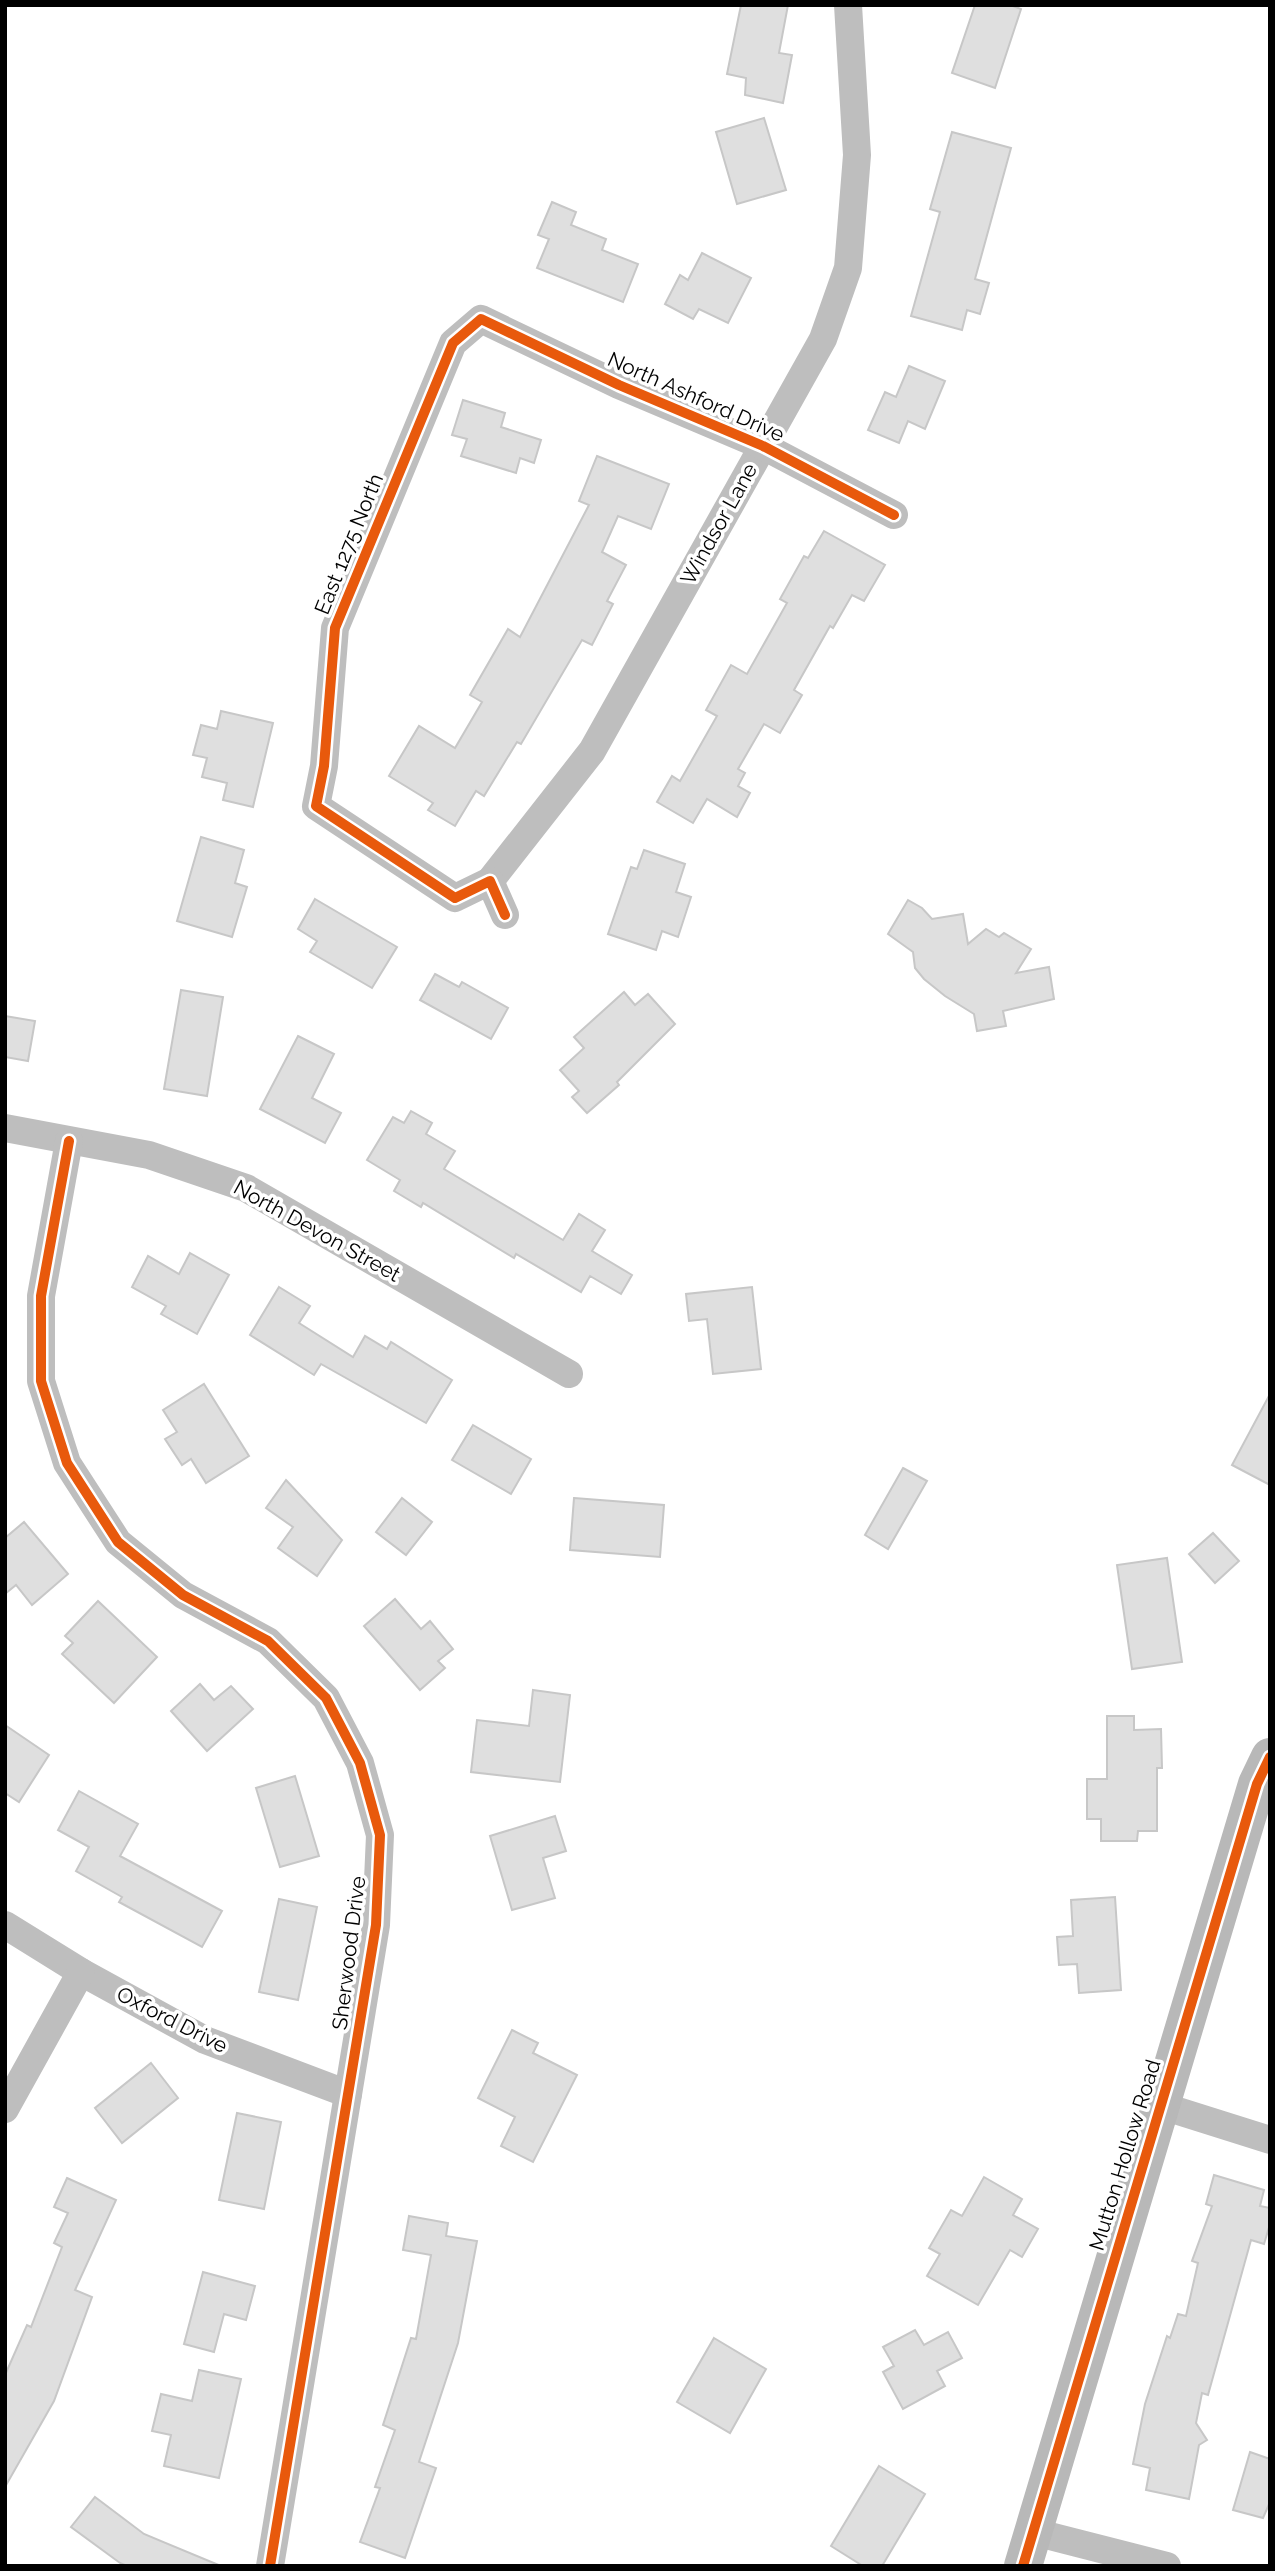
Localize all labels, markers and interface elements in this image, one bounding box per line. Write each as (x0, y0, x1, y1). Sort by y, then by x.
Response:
street label: North Ashford Drive (604, 346, 788, 447)
street label: Windsor Lane (675, 459, 762, 589)
street label: East 1275 North (309, 470, 388, 618)
street label: North Devon Street (230, 1174, 405, 1287)
street label: Sherwood Drive (327, 1875, 370, 2031)
street label: Oxford Drive (113, 1981, 232, 2058)
street label: Mutton Hollow Road (1084, 2056, 1165, 2253)

